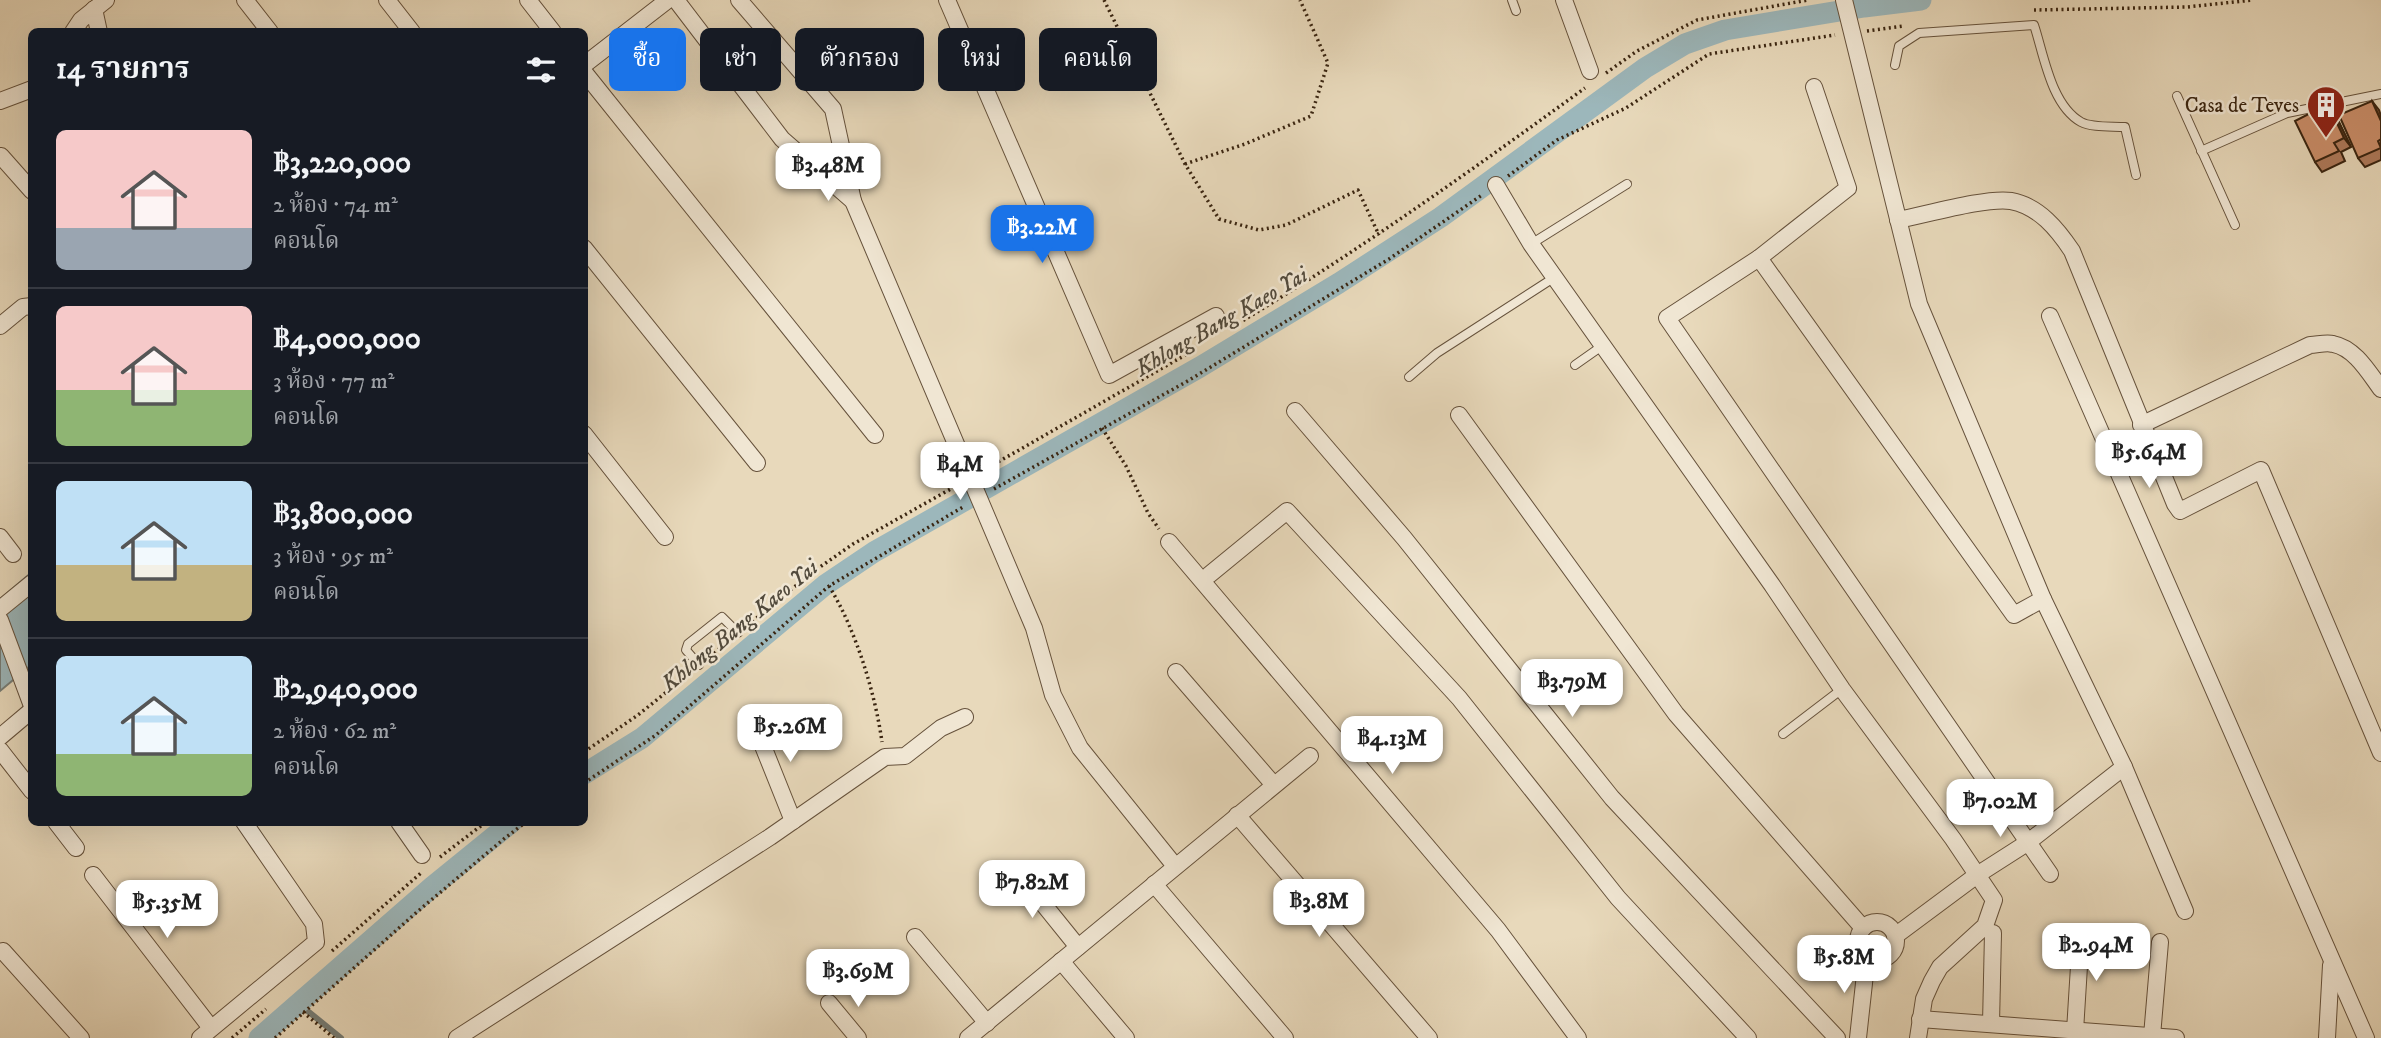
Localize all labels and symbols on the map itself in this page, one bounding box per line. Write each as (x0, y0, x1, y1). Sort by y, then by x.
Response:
building icon: Casa de Teves (2305, 84, 2347, 139)
place label: Casa de Teves (2185, 93, 2299, 119)
pin: ฿3.48M (771, 144, 885, 203)
pin: ฿3.22M (985, 205, 1099, 265)
water label: Khlong Bang Kaeo Yai (1129, 260, 1315, 384)
pin: ฿5.64M (2092, 430, 2206, 490)
pin: ฿4M (926, 442, 994, 502)
water label: Khlong Bang Kaeo Yai (654, 553, 826, 699)
pin: ฿3.79M (1515, 660, 1629, 719)
pin: ฿5.26M (733, 704, 847, 764)
pin: ฿4.13M (1335, 716, 1449, 776)
pin: ฿7.02M (1943, 780, 2057, 839)
pin: ฿7.82M (975, 860, 1089, 920)
pin: ฿5.35M (110, 880, 224, 940)
pin: ฿3.8M (1270, 880, 1368, 939)
pin: ฿2.94M (2039, 923, 2153, 983)
pin: ฿5.8M (1795, 936, 1893, 995)
pin: ฿3.69M (801, 950, 915, 1009)

